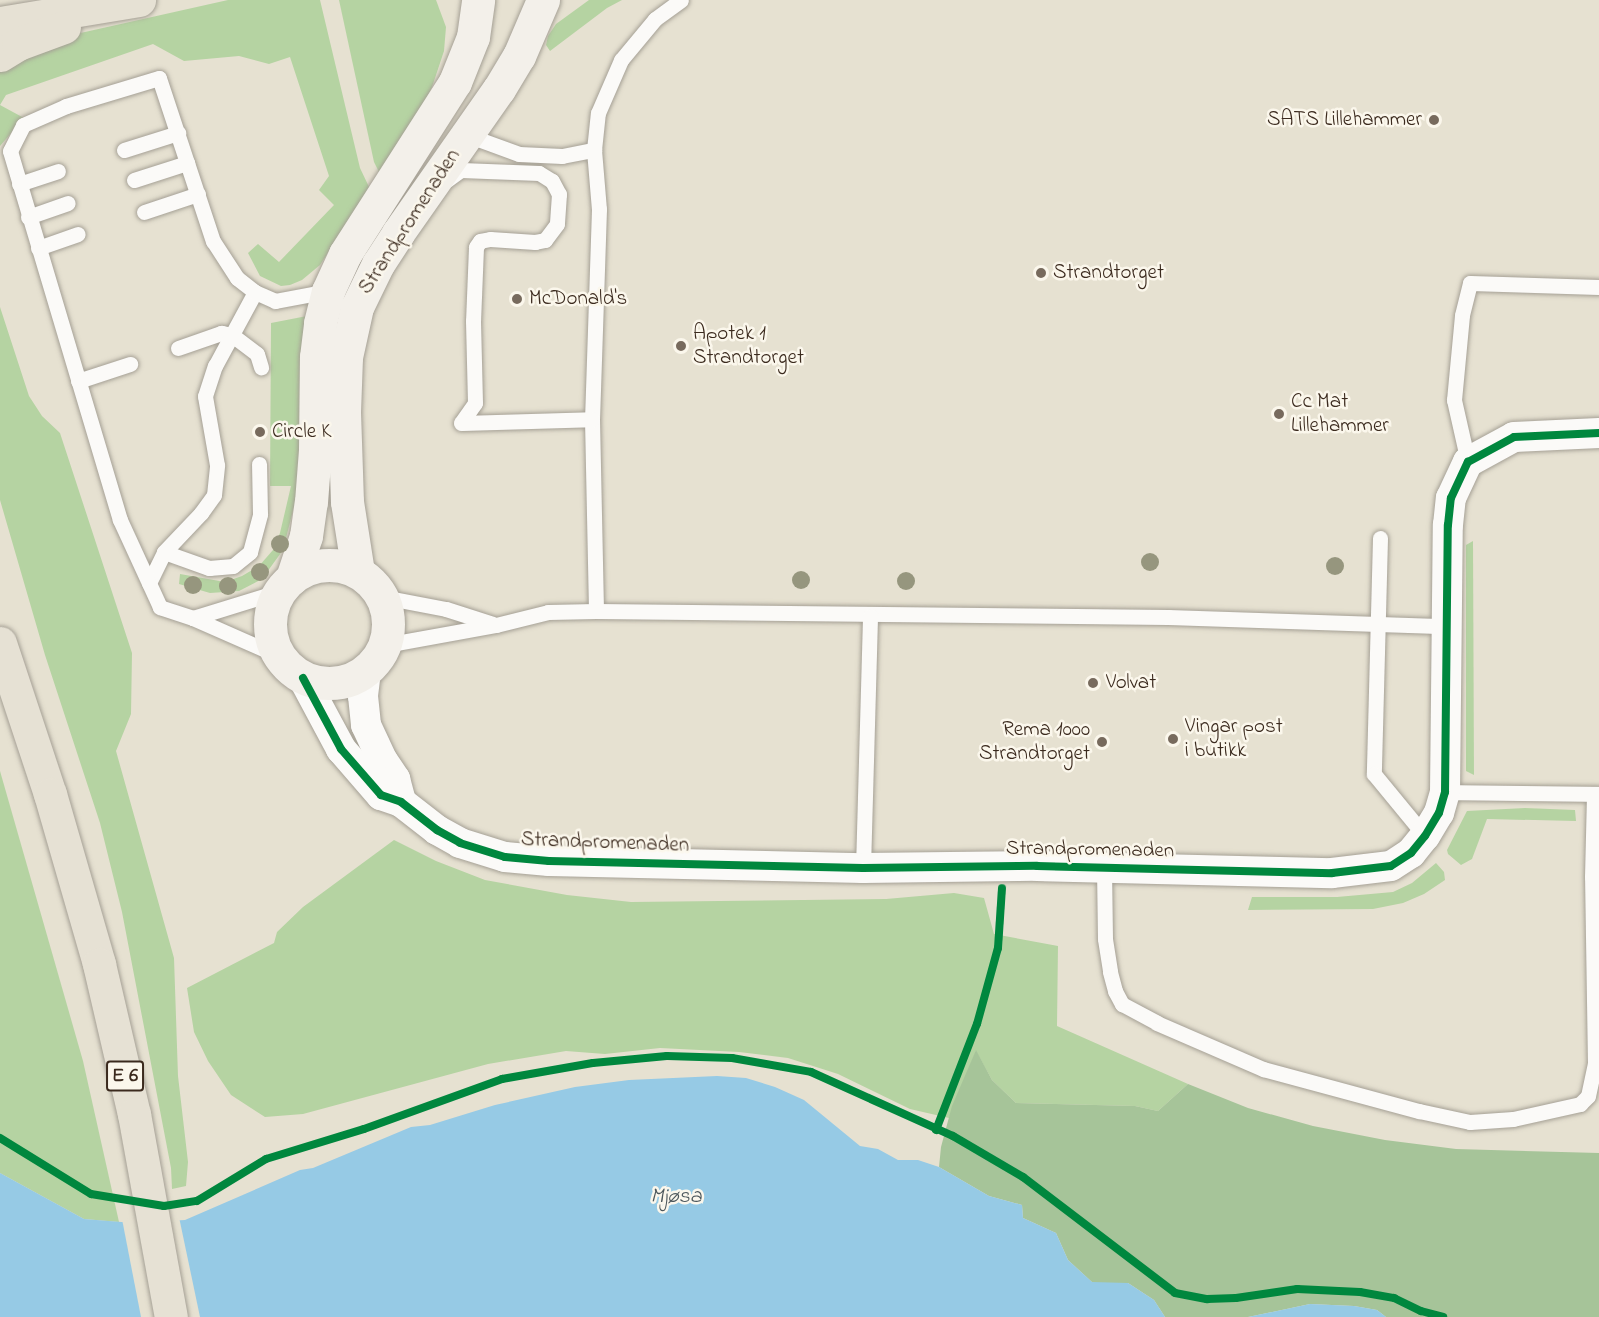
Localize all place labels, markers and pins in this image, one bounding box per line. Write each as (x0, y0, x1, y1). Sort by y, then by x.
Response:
place label: SATS Lillehammer (1267, 107, 1422, 133)
marker: SATS Lillehammer (1427, 113, 1441, 127)
place label: Strandtorget (1053, 260, 1164, 286)
marker: Strandtorget (1034, 266, 1048, 280)
place label: McDonald's (529, 286, 627, 312)
marker: McDonald's (510, 292, 524, 306)
place label: Apotek 1 Strandtorget (693, 321, 804, 371)
marker: Apotek 1 Strandtorget (674, 339, 688, 353)
place label: Cc Mat Lillehammer (1291, 389, 1389, 439)
marker: Cc Mat Lillehammer (1272, 407, 1286, 421)
place label: Circle K (272, 419, 332, 445)
marker: Circle K (253, 425, 267, 439)
place label: Volvat (1106, 670, 1156, 696)
marker: Volvat (1084, 674, 1102, 692)
place label: Vingar post i butikk (1185, 714, 1283, 764)
place label: Rema 1000 Strandtorget (979, 717, 1090, 767)
marker: Vingar post i butikk (1166, 732, 1180, 746)
marker: Rema 1000 Strandtorget (1095, 735, 1109, 749)

